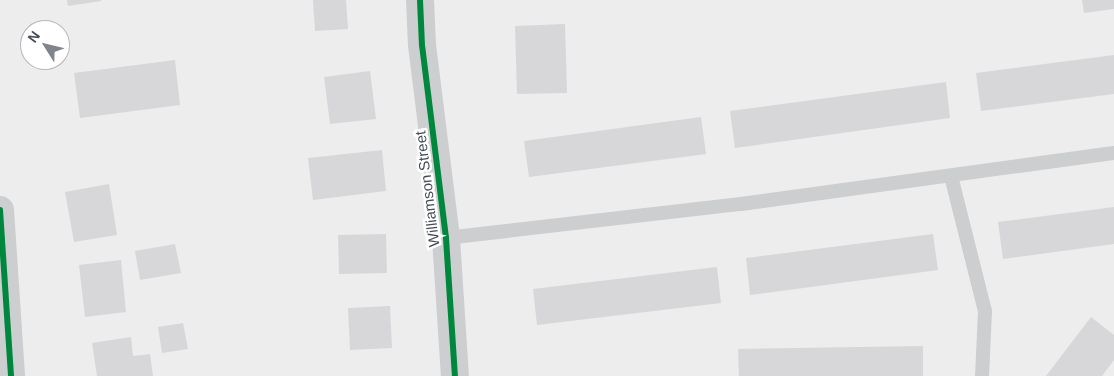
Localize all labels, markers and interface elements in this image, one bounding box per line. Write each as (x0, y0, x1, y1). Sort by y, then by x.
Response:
north arrow (20, 20, 70, 70)
text: N (24, 28, 43, 46)
street label: Williamson Street (411, 130, 443, 248)

